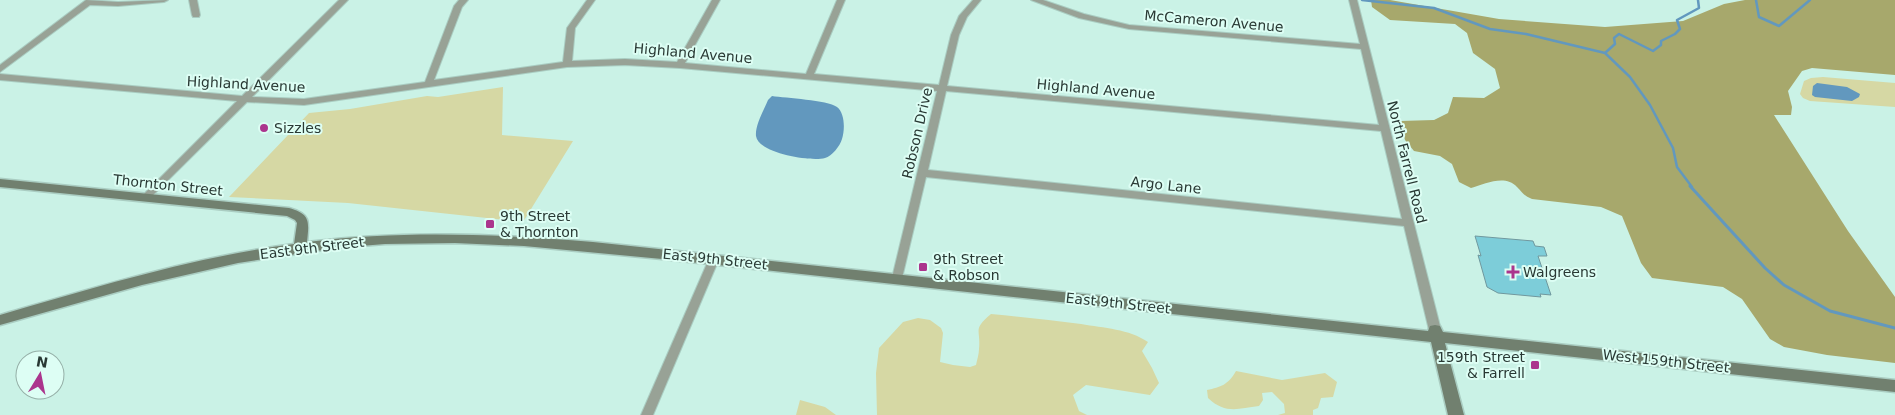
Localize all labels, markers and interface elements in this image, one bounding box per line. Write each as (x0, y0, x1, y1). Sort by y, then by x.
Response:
street label: McCameron Avenue (1144, 7, 1284, 35)
street label: Highland Avenue (633, 40, 753, 66)
street label: Highland Avenue (186, 73, 306, 95)
street label: Highland Avenue (1036, 76, 1156, 102)
street label: Robson Drive (899, 86, 935, 180)
street label: North Farrell Road (1384, 99, 1430, 225)
place label: Sizzles (274, 120, 321, 136)
marker: Sizzles (258, 122, 270, 134)
street label: Thornton Street (111, 171, 224, 199)
street label: Argo Lane (1130, 173, 1202, 197)
place label: 9th Street & Thornton (500, 208, 579, 240)
marker: 9th Street & Thornton (484, 218, 496, 230)
street label: East 9th Street (259, 234, 366, 262)
street label: East 9th Street (662, 246, 769, 272)
place label: 9th Street & Robson (933, 251, 1004, 283)
marker: 9th Street & Robson (917, 261, 929, 273)
place label: Walgreens (1523, 264, 1596, 280)
marker: Walgreens (1507, 266, 1519, 278)
street label: East 9th Street (1065, 290, 1172, 316)
street label: West 159th Street (1602, 346, 1730, 376)
place label: 159th Street & Farrell (1437, 349, 1526, 381)
north arrow (15, 350, 65, 400)
text: N (35, 353, 49, 371)
marker: 159th Street & Farrell (1529, 359, 1541, 371)

